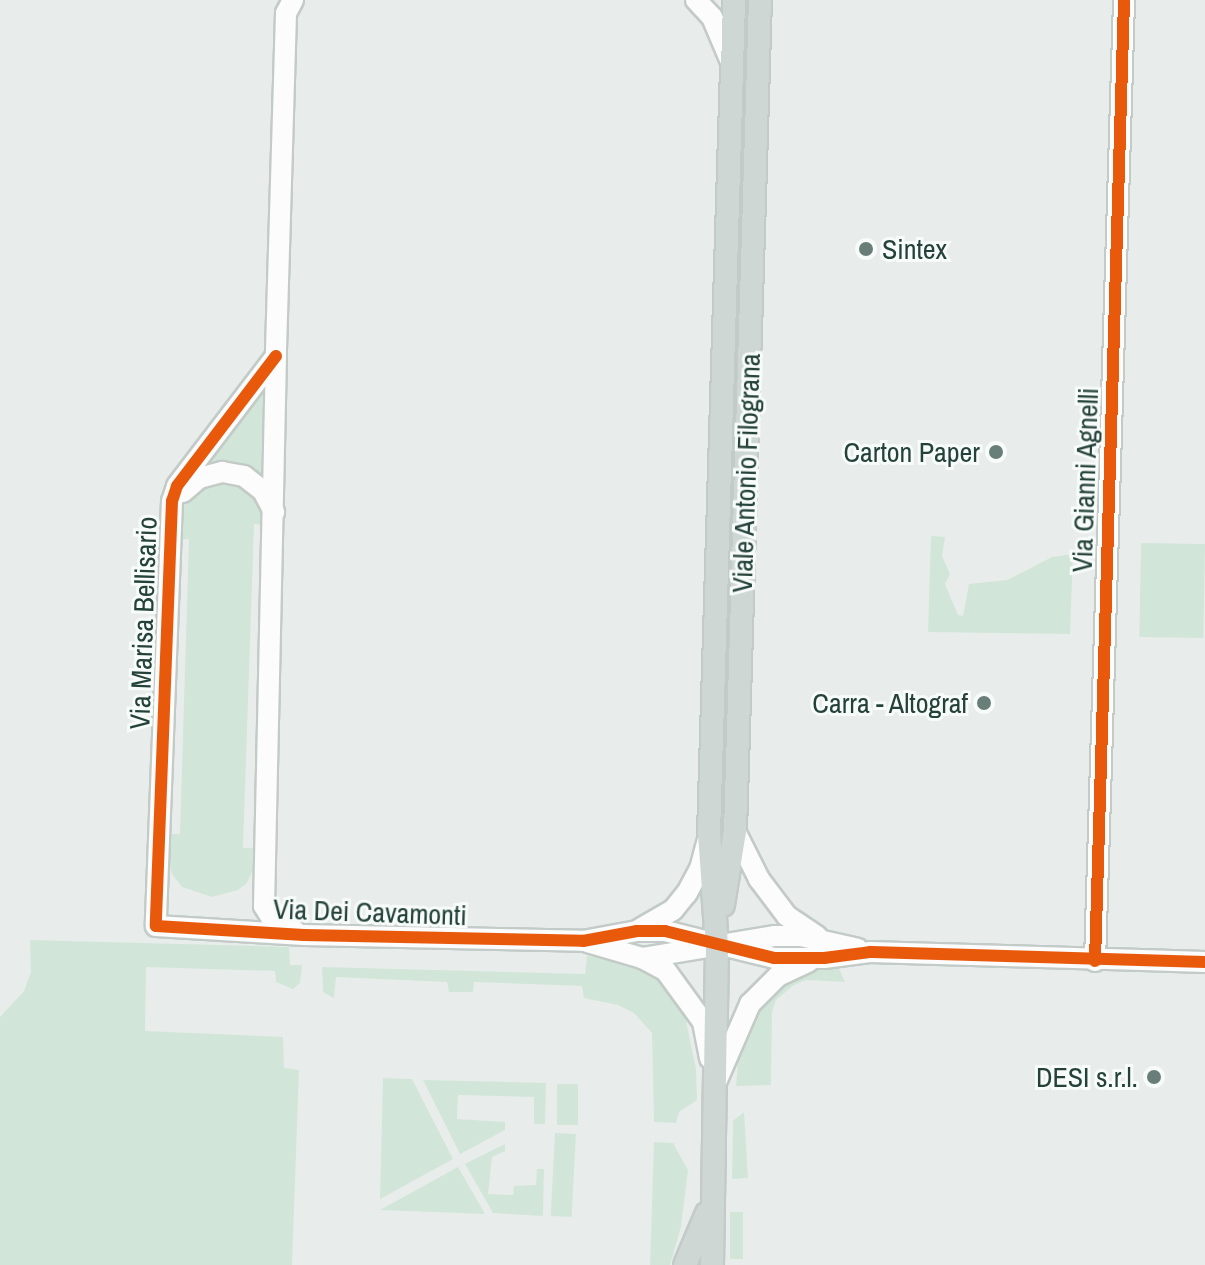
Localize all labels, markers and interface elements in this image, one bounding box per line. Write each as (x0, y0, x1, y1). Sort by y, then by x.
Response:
place label: Sintex (882, 232, 947, 266)
marker: Sintex (857, 240, 875, 258)
street label: Viale Antonio Filograna (725, 352, 767, 594)
street label: Via Gianni Agnelli (1065, 386, 1105, 574)
place label: Carton Paper (843, 435, 980, 469)
marker: Carton Paper (987, 443, 1005, 461)
street label: Via Marisa Bellisario (122, 516, 164, 730)
place label: Carra - Altograf (811, 686, 968, 720)
marker: Carra - Altograf (975, 694, 993, 712)
street label: Via Dei Cavamonti (273, 892, 467, 932)
place label: DESI s.r.l. (1036, 1060, 1138, 1094)
marker: DESI s.r.l. (1145, 1068, 1163, 1086)

